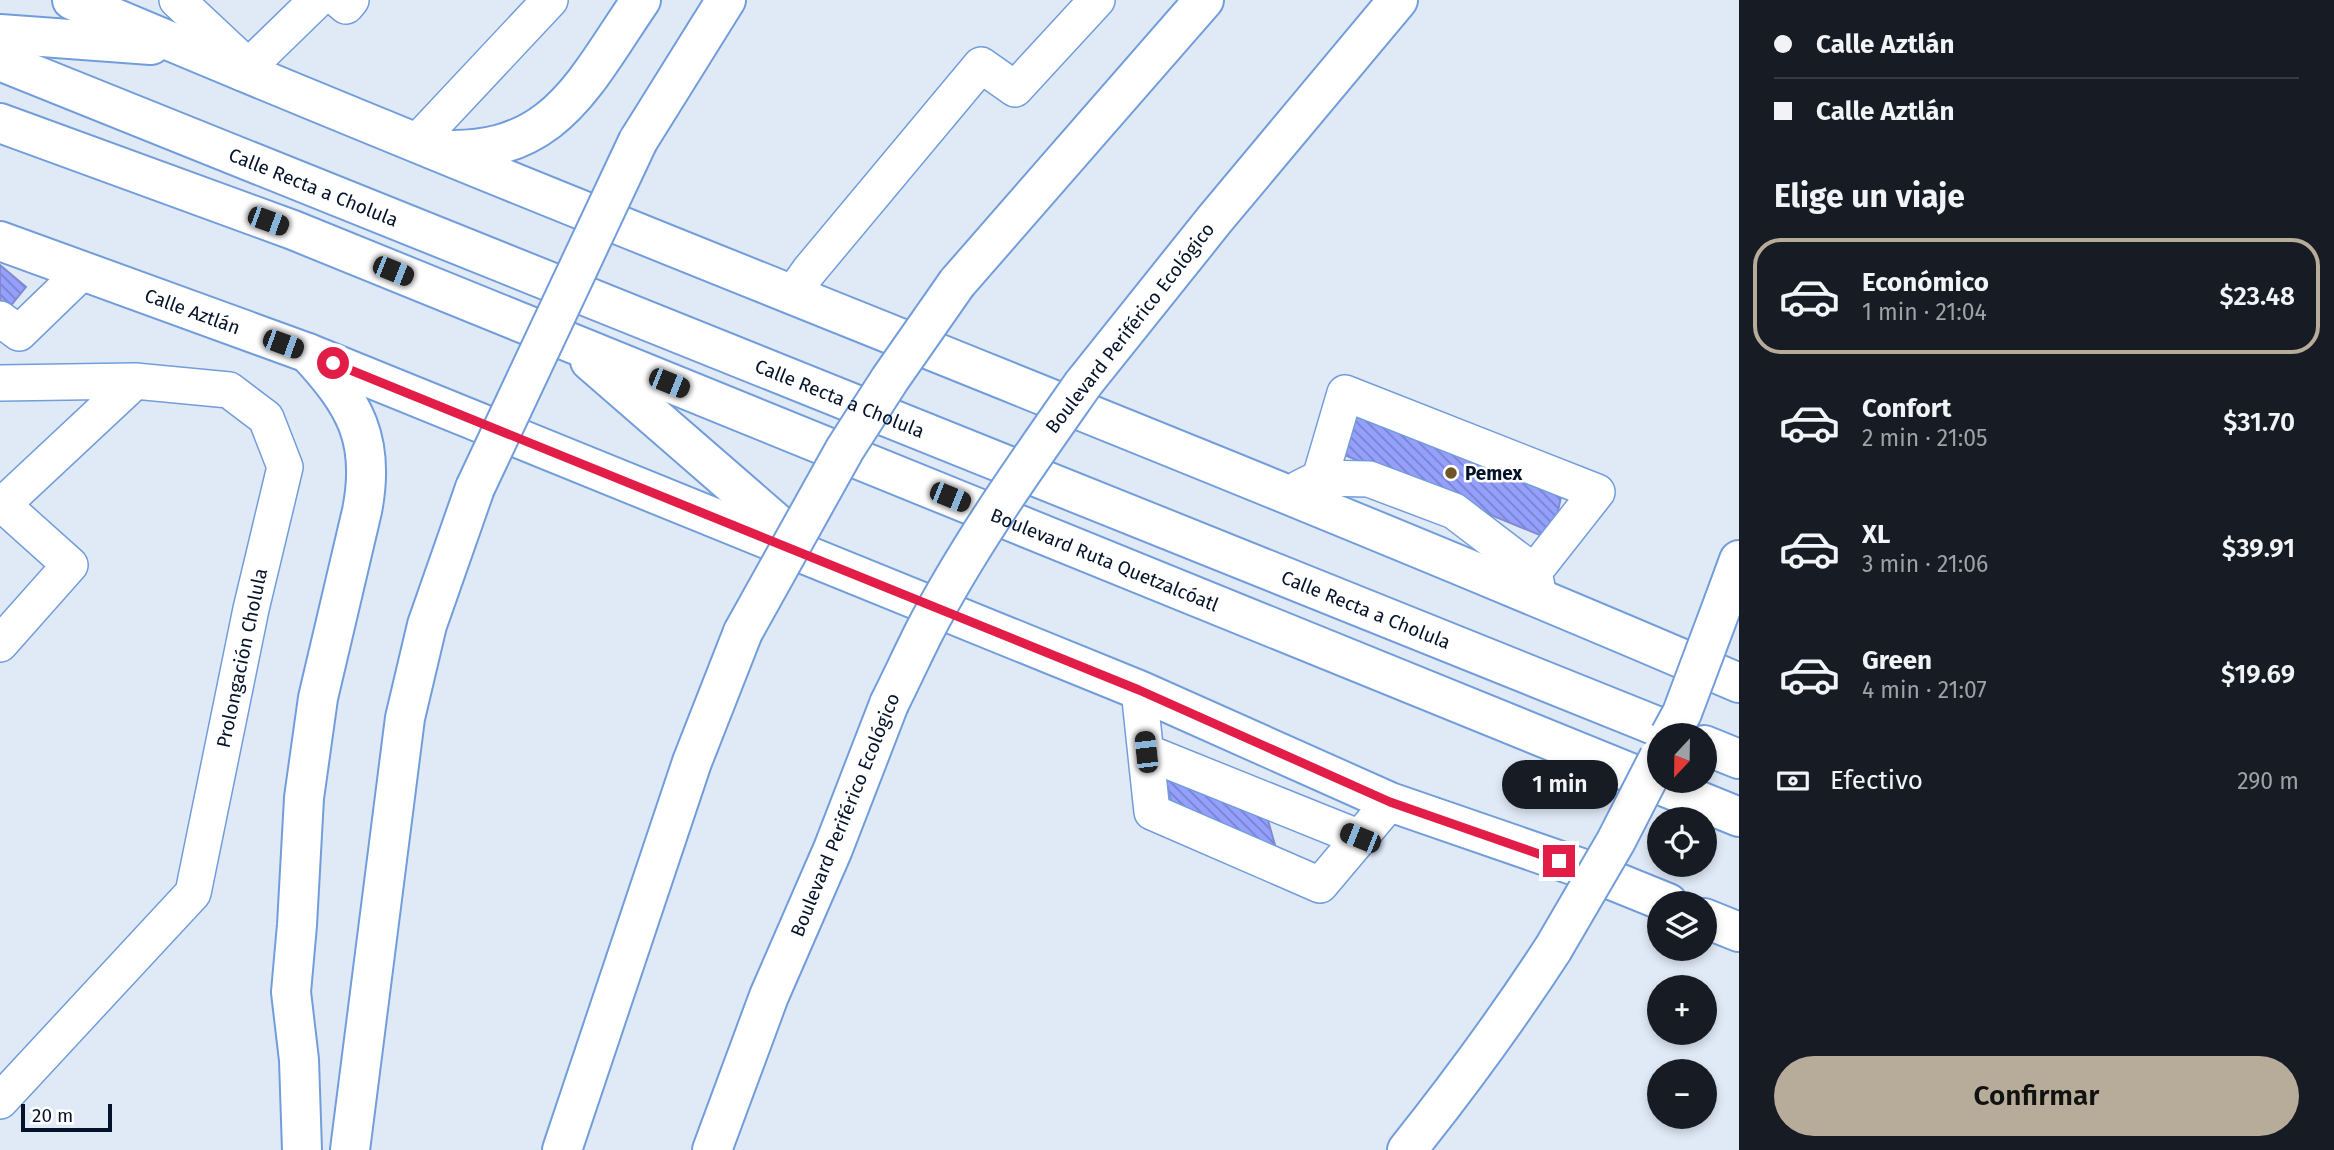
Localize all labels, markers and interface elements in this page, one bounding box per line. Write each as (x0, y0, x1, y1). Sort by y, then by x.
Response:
text: Calle Aztlán (1816, 29, 1954, 60)
text: Calle Aztlán (1816, 96, 1954, 127)
street label: Calle Recta a Cholula (226, 143, 402, 231)
text: Elige un viaje (1774, 177, 1965, 215)
car (245, 204, 292, 238)
street label: Boulevard Periférico Ecológico (1041, 218, 1219, 438)
car (370, 253, 417, 289)
icon: car (1778, 265, 1841, 328)
text: Económico (1862, 267, 1989, 298)
text: $23.48 (2220, 281, 2295, 312)
street label: Calle Aztlán (142, 283, 244, 339)
text: 1 min · 21:04 (1862, 298, 1987, 326)
car (260, 327, 307, 361)
route start (317, 347, 349, 379)
street label: Calle Recta a Cholula (752, 354, 928, 442)
car (646, 365, 693, 401)
icon: car (1778, 391, 1841, 454)
text: Confort (1862, 393, 1951, 424)
text: $31.70 (2223, 407, 2295, 438)
text: 2 min · 21:05 (1862, 424, 1988, 452)
place label: Pemex (1465, 462, 1523, 485)
marker: Pemex (1443, 465, 1459, 481)
car (927, 479, 974, 515)
street label: Boulevard Ruta Quetzalcóatl (987, 503, 1223, 616)
icon: car (1778, 517, 1841, 580)
text: XL (1862, 519, 1890, 550)
text: $39.91 (2222, 533, 2295, 564)
text: 3 min · 21:06 (1862, 550, 1988, 578)
street label: Calle Recta a Cholula (1278, 565, 1454, 654)
street label: Prolongación Cholula (212, 566, 272, 750)
icon: car (1778, 643, 1841, 706)
text: Green (1862, 645, 1932, 676)
text: $19.69 (2221, 659, 2295, 690)
text: 4 min · 21:07 (1862, 676, 1987, 704)
street label: Boulevard Periférico Ecológico (785, 690, 905, 940)
north arrow (1647, 723, 1717, 793)
map controls (1647, 723, 1717, 1129)
car (1134, 730, 1159, 774)
callout: 1 min (1501, 760, 1617, 808)
icon: cash (1774, 762, 1812, 800)
text: Efectivo (1830, 765, 1923, 796)
text: 290 m (2237, 767, 2299, 795)
text: 1 min (1532, 770, 1588, 798)
button: locate (1647, 807, 1717, 877)
car (1337, 820, 1384, 856)
route end (1543, 845, 1575, 877)
button: layers (1647, 891, 1717, 961)
button: + (1647, 975, 1717, 1045)
button: Confirmar (1774, 1056, 2299, 1136)
button: − (1647, 1059, 1717, 1129)
scale bar (21, 1101, 112, 1133)
text: 20 m (32, 1104, 73, 1127)

